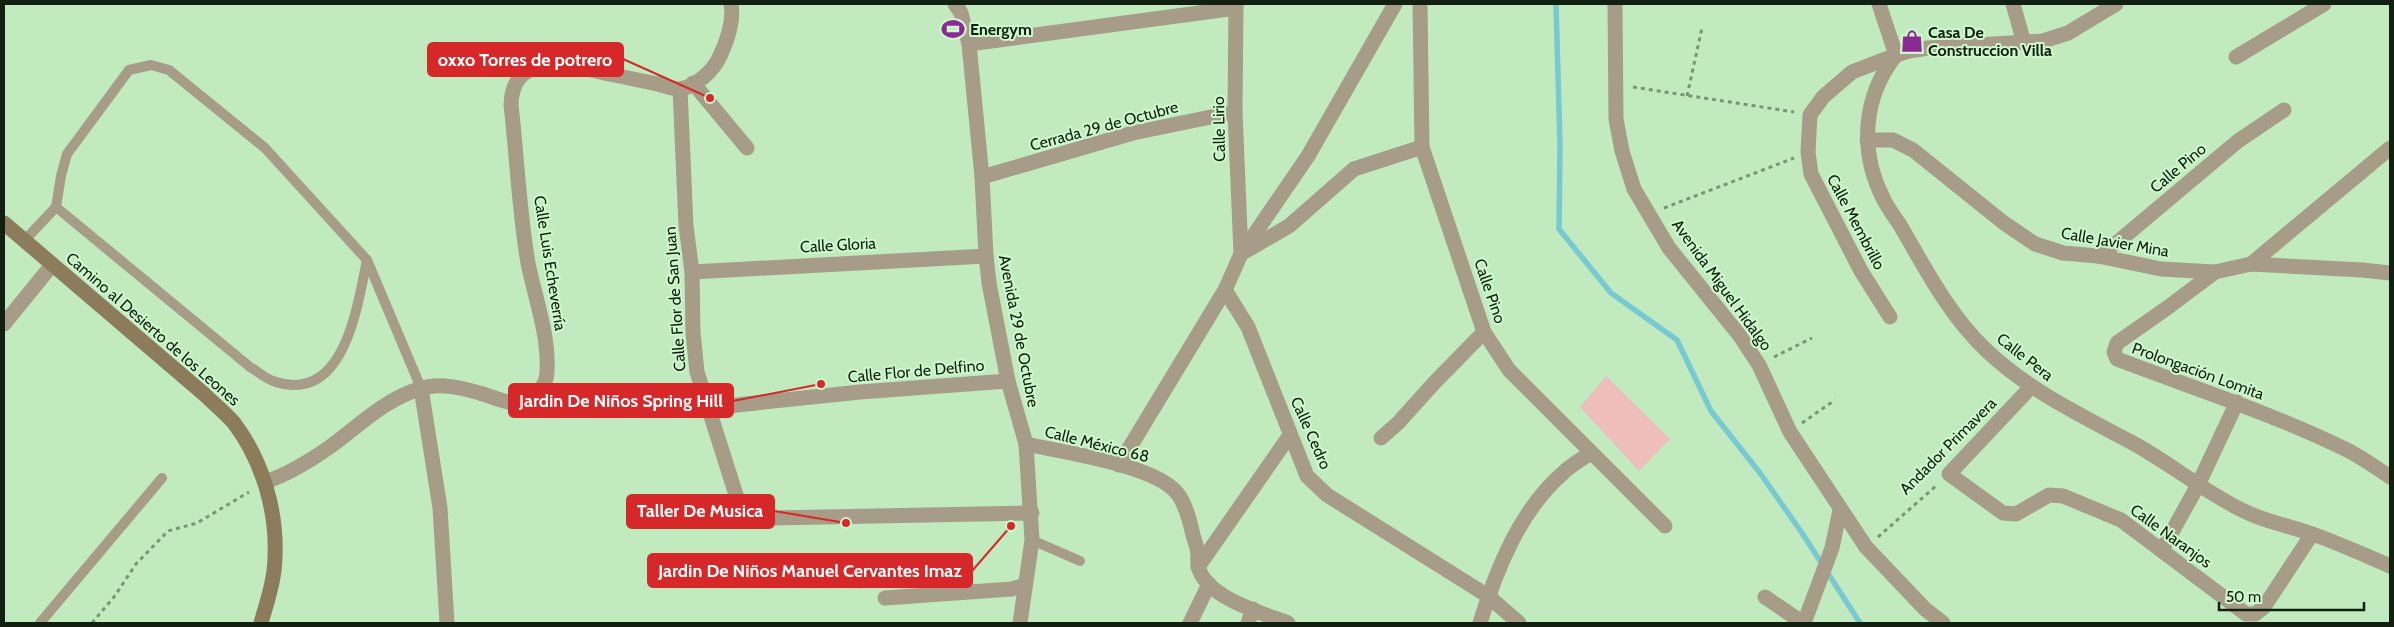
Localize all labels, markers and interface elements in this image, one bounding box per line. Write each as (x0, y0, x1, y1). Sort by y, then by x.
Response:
sports icon: Energym (940, 16, 966, 42)
place label: Energym (970, 20, 1032, 39)
place label: Casa De Construccion Villa (1928, 23, 2052, 60)
shop icon: Casa De Construccion Villa (1899, 28, 1925, 54)
callout: oxxo Torres de potrero (428, 43, 623, 76)
text: oxxo Torres de potrero (438, 49, 612, 71)
street label: Calle Lirio (1209, 96, 1229, 162)
street label: Cerrada 29 de Octubre (1028, 97, 1180, 155)
street label: Calle Pino (2146, 139, 2210, 197)
street label: Calle Membrillo (1823, 171, 1889, 273)
street label: Calle Luis Echeverría (530, 194, 570, 332)
street label: Avenida Miguel Hidalgo (1668, 216, 1776, 354)
street label: Calle Javier Mina (2060, 223, 2171, 261)
street label: Calle Flor de San Juan (660, 226, 690, 372)
street label: Calle Gloria (800, 234, 877, 256)
street label: Camino al Desierto de los Leones (62, 248, 244, 410)
street label: Avenida 29 de Octubre (995, 253, 1043, 409)
street label: Calle Pino (1470, 256, 1510, 326)
street label: Calle Pera (1993, 329, 2057, 385)
street label: Prolongación Lomita (2129, 338, 2267, 404)
street label: Calle Flor de Delfino (847, 356, 985, 386)
callout: Jardin De Niños Spring Hill (509, 384, 733, 417)
text: Jardin De Niños Spring Hill (518, 390, 723, 412)
street label: Andador Primavera (1896, 393, 2001, 498)
street label: Calle Cedro (1287, 394, 1335, 472)
street label: Calle México 68 (1043, 422, 1151, 466)
callout: Taller De Musica (627, 495, 774, 528)
text: Taller De Musica (637, 500, 763, 522)
street label: Calle Naranjos (2127, 500, 2216, 572)
callout: Jardin De Niños Manuel Cervantes Imaz (648, 554, 972, 587)
text: Jardin De Niños Manuel Cervantes Imaz (657, 560, 962, 582)
scale bar (2219, 580, 2364, 612)
text: 50 m (2226, 588, 2261, 606)

